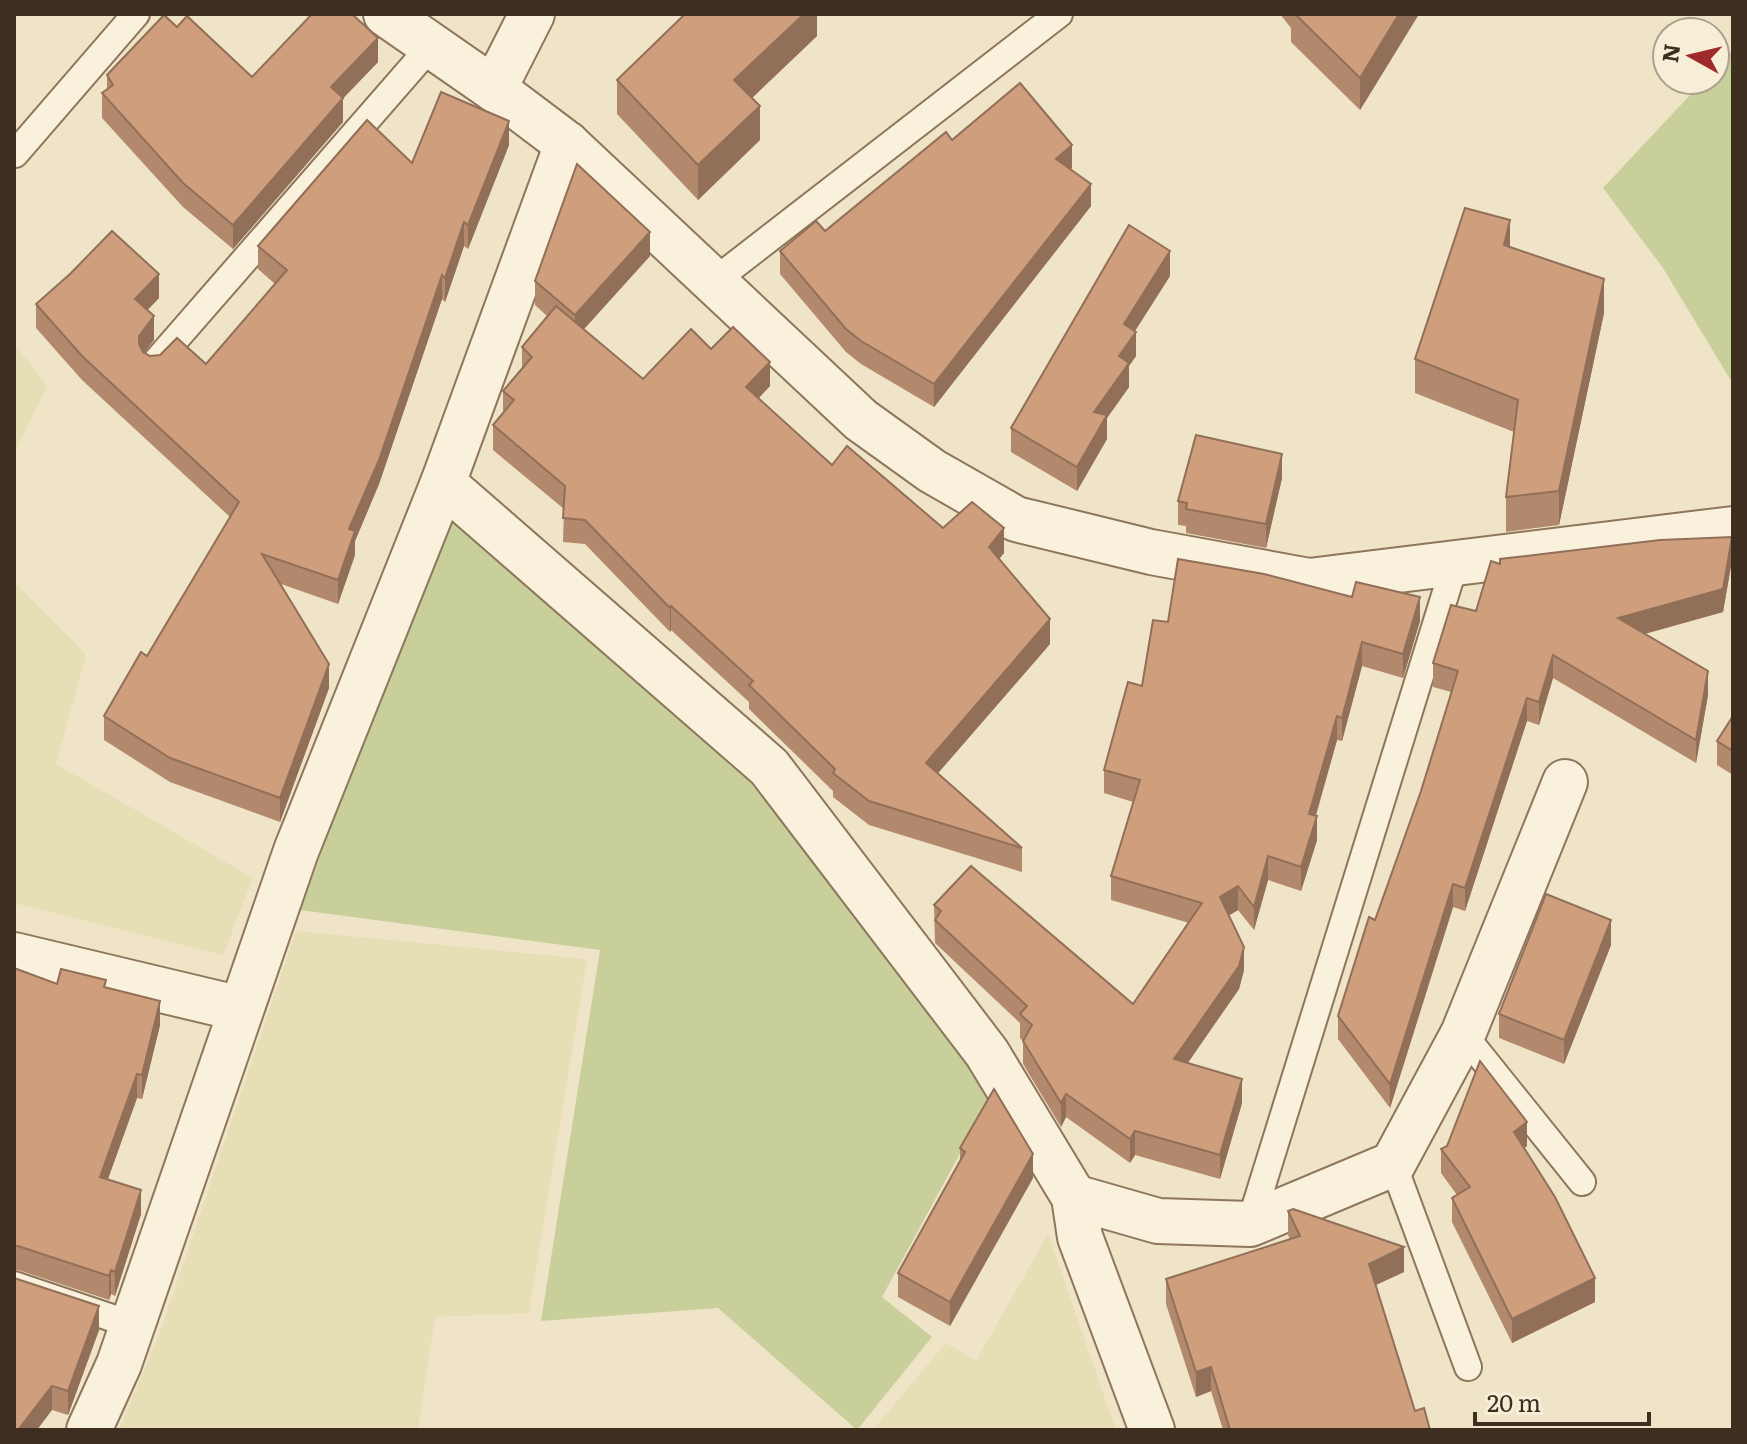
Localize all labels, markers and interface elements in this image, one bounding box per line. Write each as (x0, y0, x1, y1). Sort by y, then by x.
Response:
north arrow (1651, 16, 1731, 96)
text: N (1652, 42, 1687, 64)
scale bar (1475, 1376, 1649, 1426)
text: 20 m (1487, 1384, 1541, 1419)

